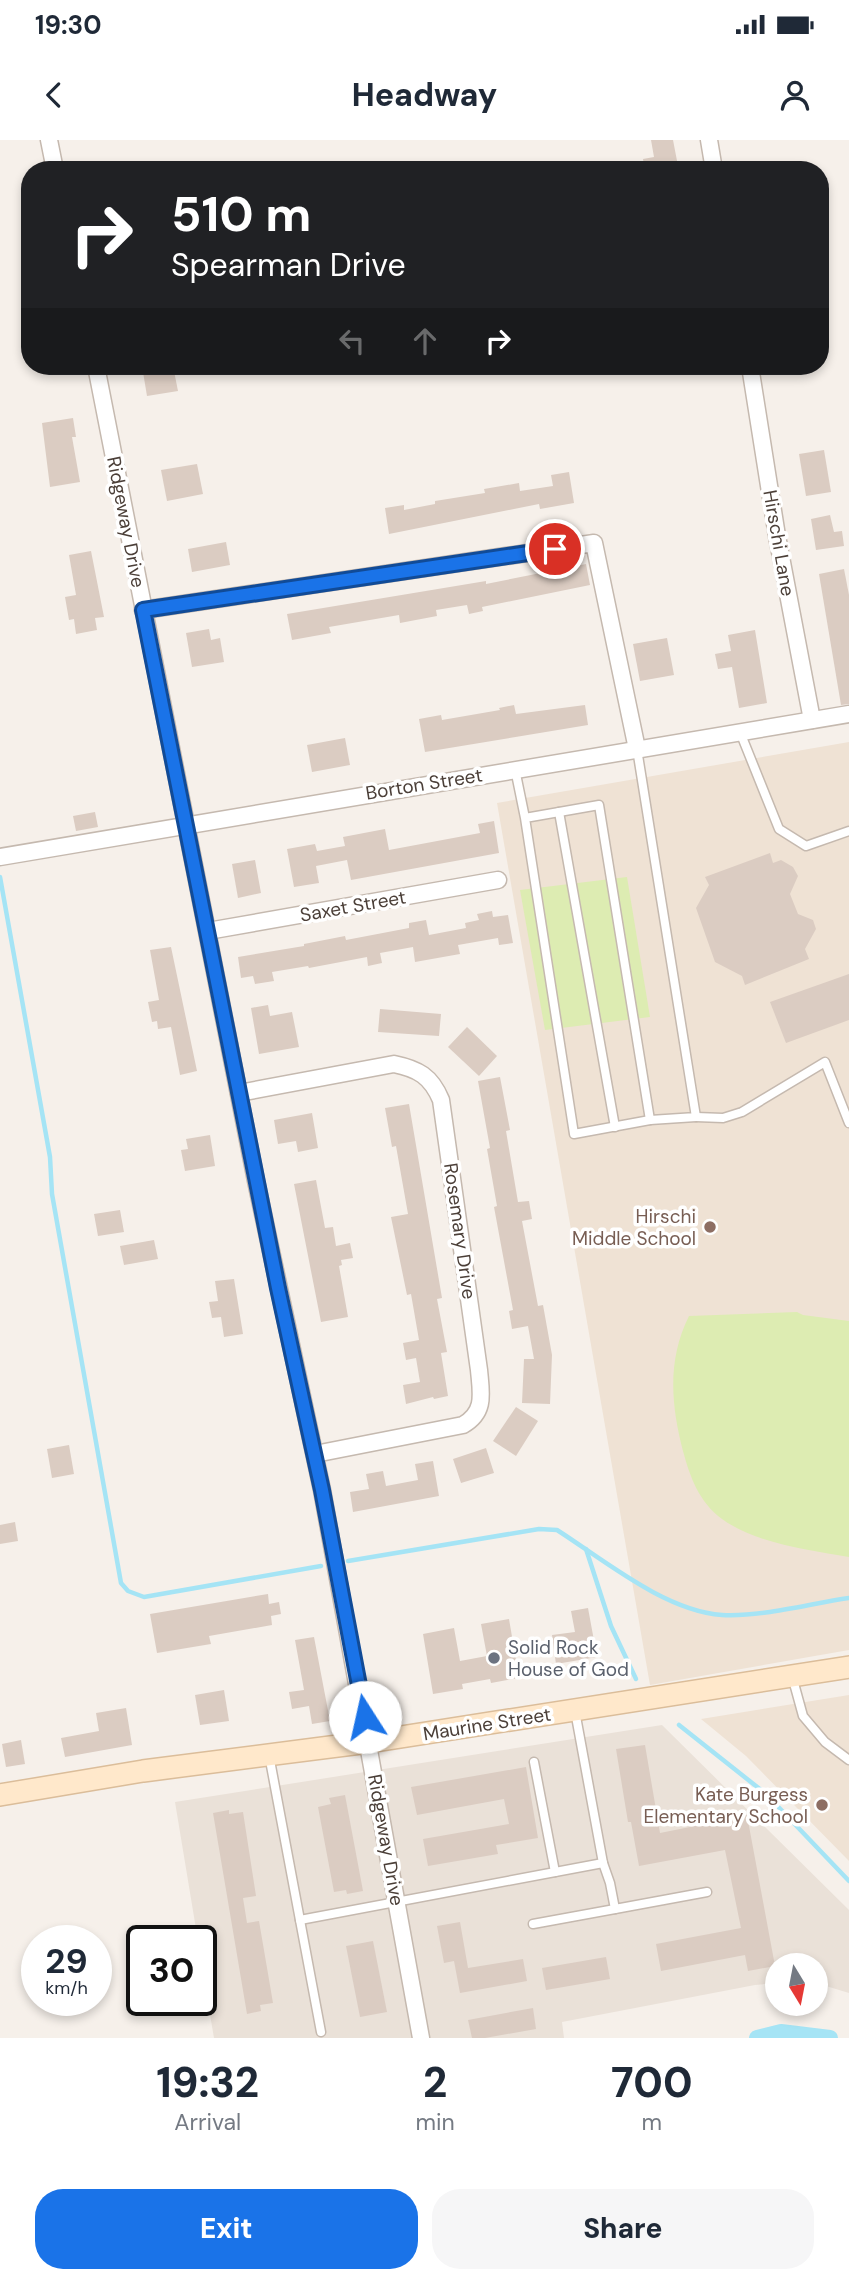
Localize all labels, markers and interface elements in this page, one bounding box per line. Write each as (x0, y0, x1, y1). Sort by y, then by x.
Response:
text: 19:30 (35, 8, 102, 42)
text: Headway (352, 74, 497, 116)
icon: back (35, 76, 73, 114)
icon: person (776, 76, 814, 114)
text: 510 m (171, 182, 311, 246)
icon: right (56, 189, 147, 280)
text: Spearman Drive (171, 244, 406, 286)
icon: left (333, 322, 371, 360)
icon: ahead (406, 322, 444, 360)
icon: right (479, 322, 517, 360)
street label: Ridgeway Drive (101, 454, 151, 590)
street label: Hirschi Lane (757, 488, 801, 598)
pin (525, 519, 585, 579)
icon: arrive (536, 530, 574, 568)
street label: Borton Street (364, 762, 484, 806)
street label: Saxet Street (298, 884, 408, 928)
street label: Rosemary Drive (438, 1161, 482, 1301)
place label: Hirschi Middle School (572, 1204, 696, 1251)
marker: Hirschi Middle School (702, 1219, 718, 1235)
place label: Solid Rock House of God (508, 1635, 629, 1682)
marker: Solid Rock House of God (486, 1650, 502, 1666)
position arrow (328, 1680, 402, 1754)
street label: Maurine Street (421, 1702, 553, 1746)
street label: Ridgeway Drive (362, 1772, 410, 1908)
place label: Kate Burgess Elementary School (644, 1782, 808, 1829)
marker: Kate Burgess Elementary School (814, 1797, 830, 1813)
speed limit sign: 30 (126, 1925, 217, 2016)
text: 29 (45, 1938, 88, 1984)
north arrow (765, 1953, 828, 2016)
map controls (765, 1953, 828, 2016)
text: km/h (45, 1976, 88, 2000)
text: 19:32 (156, 2055, 259, 2110)
text: 2 (423, 2055, 447, 2110)
text: 700 (611, 2055, 693, 2110)
text: Arrival (174, 2107, 241, 2137)
text: min (415, 2107, 455, 2137)
text: m (642, 2107, 662, 2137)
button: Exit (35, 2189, 418, 2269)
button: Share (432, 2189, 814, 2269)

